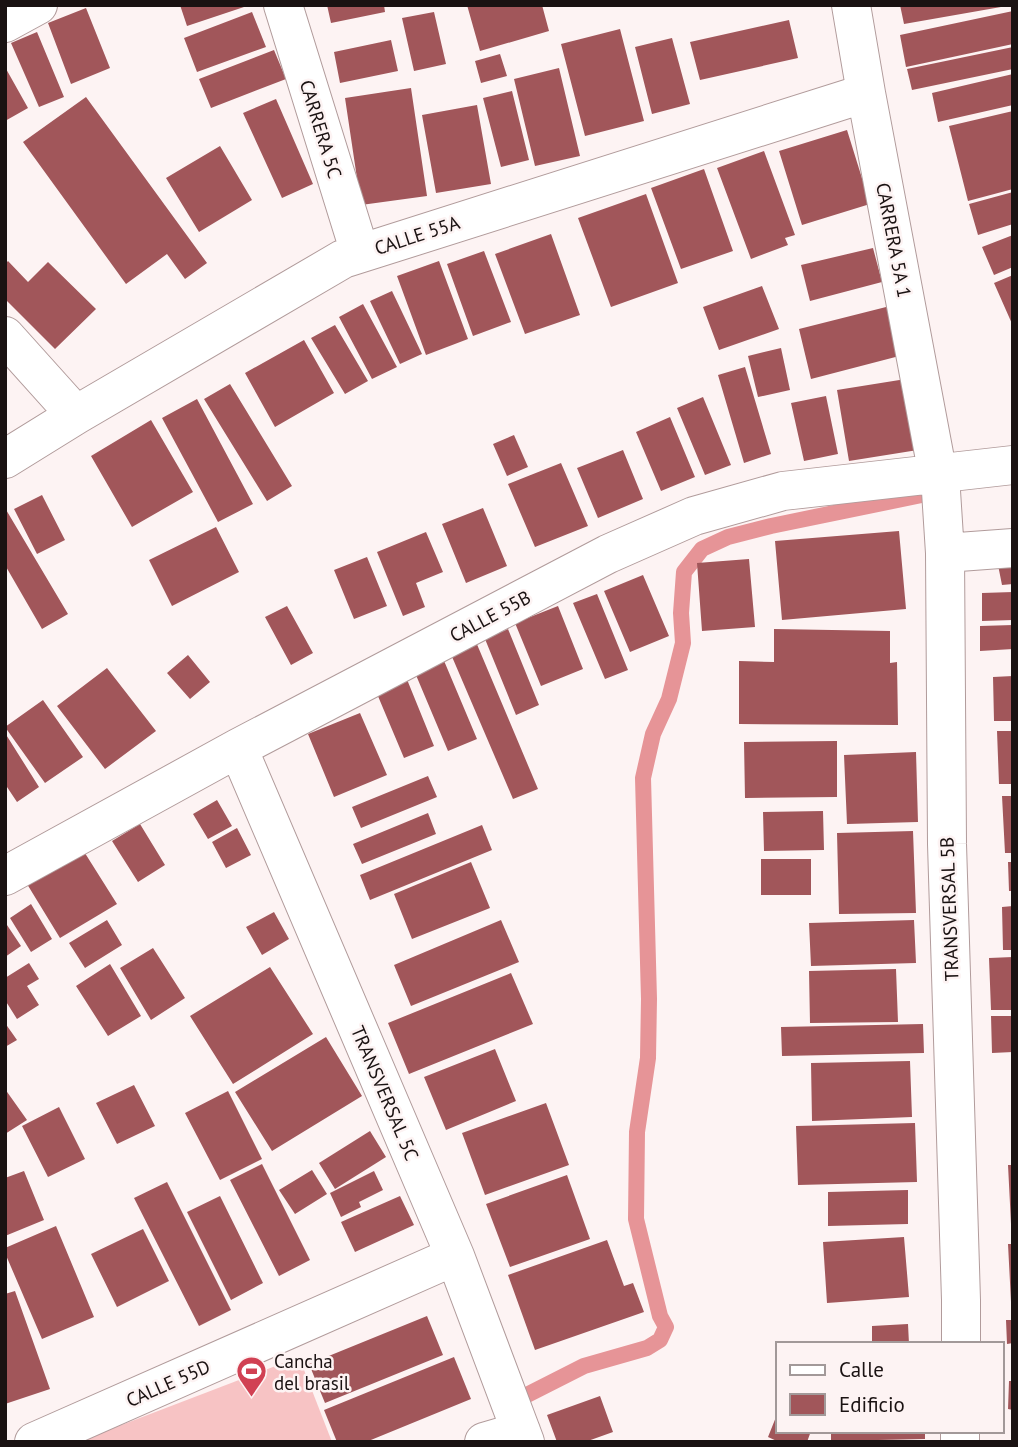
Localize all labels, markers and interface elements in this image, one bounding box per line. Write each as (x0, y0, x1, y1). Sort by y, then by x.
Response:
street label: CARRERA 5C (295, 77, 347, 181)
street label: CARRERA 5A 1 (871, 180, 917, 300)
street label: CALLE 55A (371, 210, 463, 260)
street label: CALLE 55B (445, 585, 535, 647)
street label: TRANSVERSAL 5B (934, 836, 964, 982)
street label: TRANSVERSAL 5C (346, 1022, 424, 1164)
legend (776, 1342, 1004, 1433)
place label: Cancha del brasil (274, 1349, 350, 1395)
street label: CALLE 55D (122, 1354, 214, 1412)
sports icon: Cancha del brasil (234, 1355, 268, 1399)
text: Calle (839, 1356, 884, 1383)
text: Edificio (839, 1391, 905, 1418)

